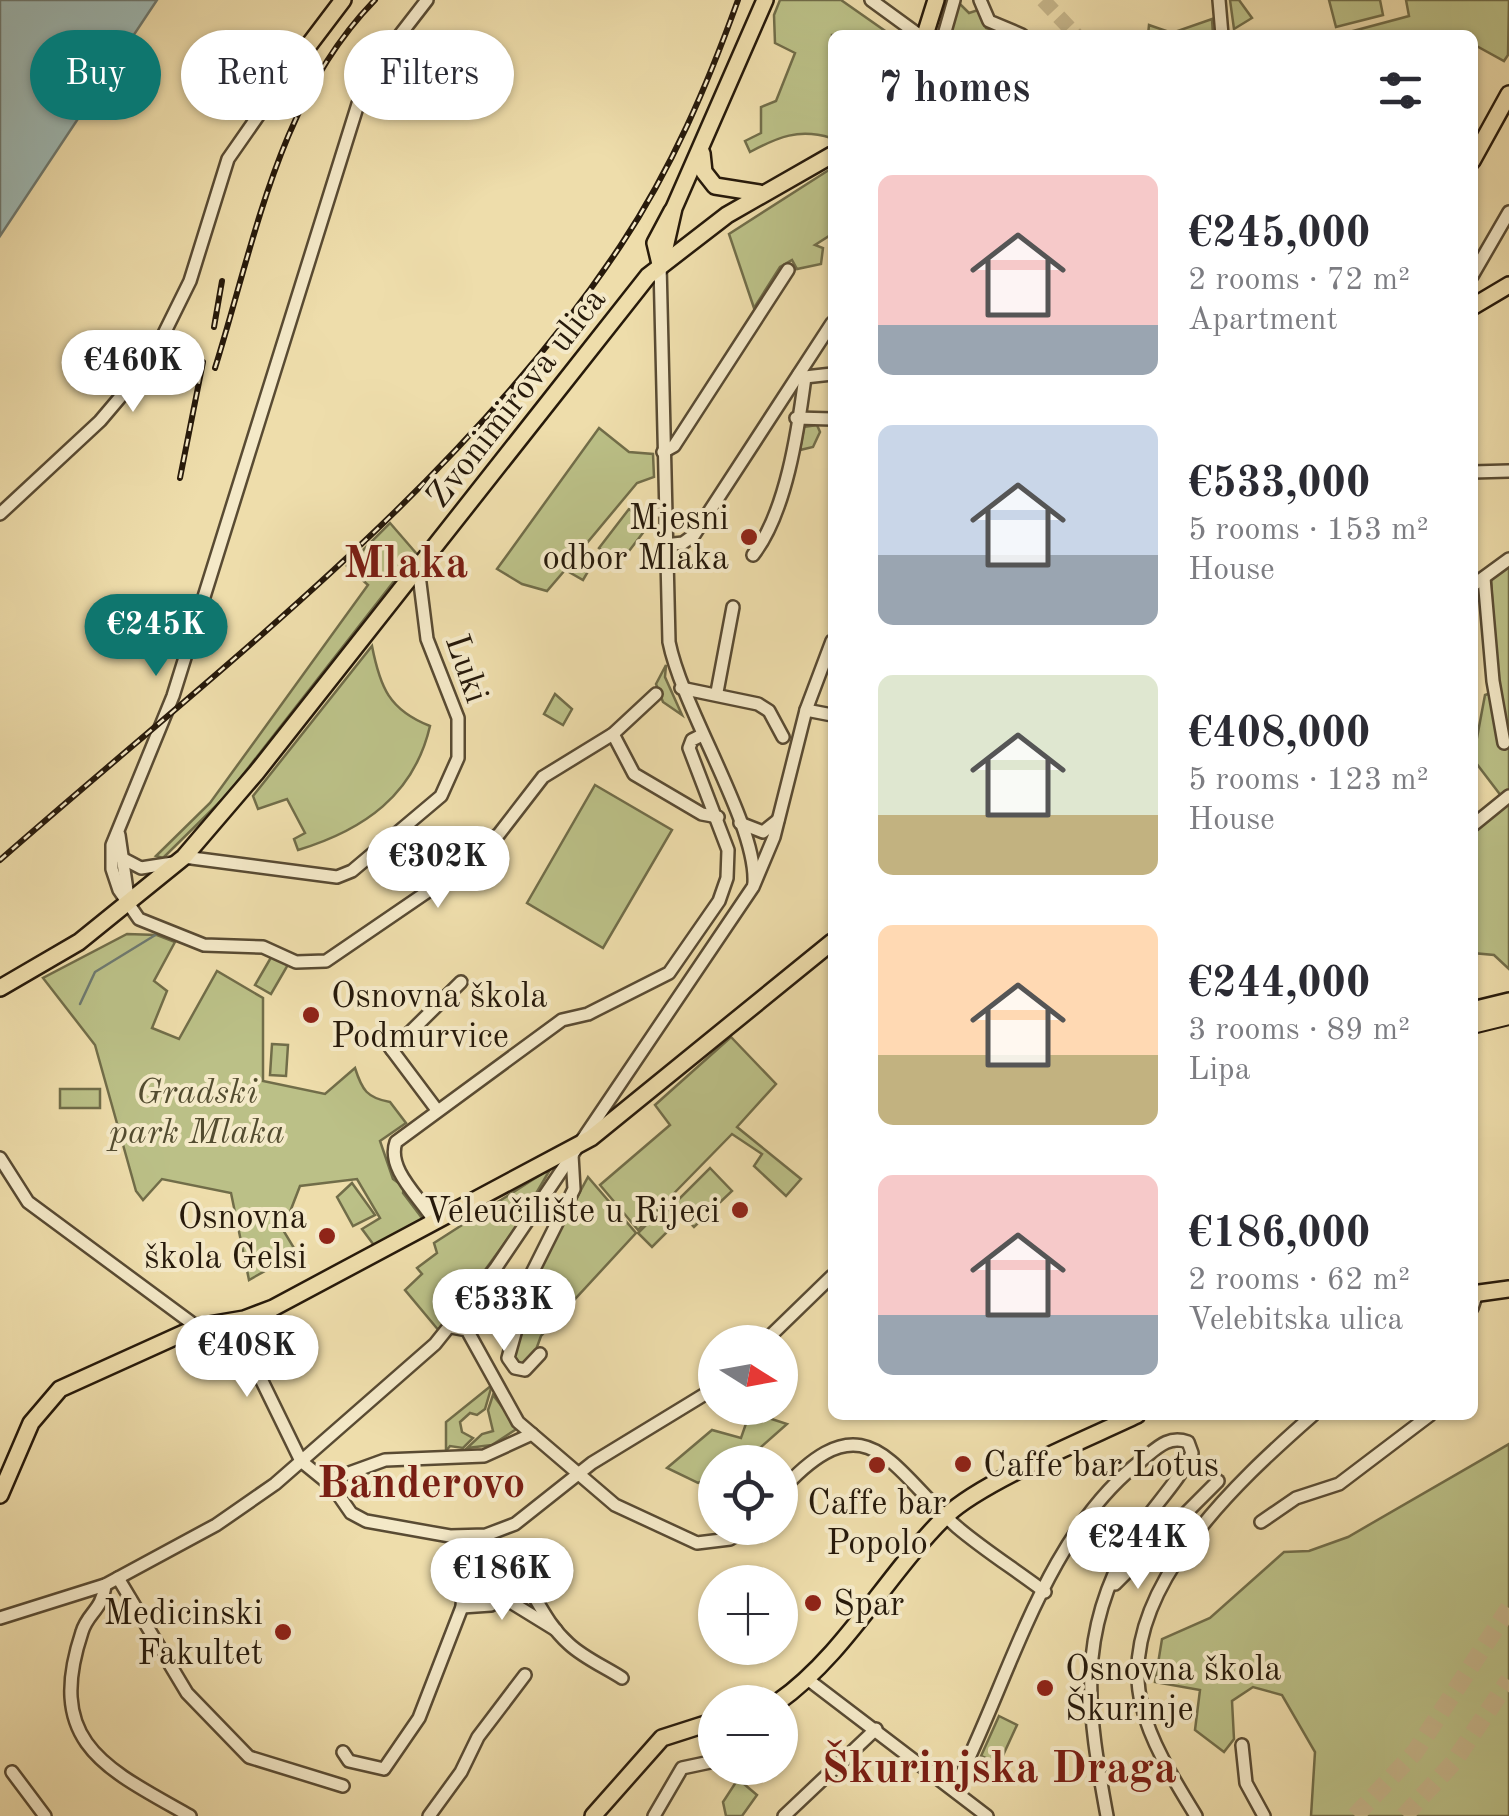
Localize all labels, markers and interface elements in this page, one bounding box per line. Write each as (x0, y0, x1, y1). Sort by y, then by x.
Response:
chip: Buy (30, 30, 161, 120)
chip: Rent (181, 30, 324, 120)
chip: Filters (344, 30, 514, 120)
icon: filters (1373, 63, 1428, 118)
text: 7 homes (878, 69, 1030, 111)
text: €245,000 (1188, 214, 1370, 256)
icon: home (958, 215, 1078, 335)
text: 2 rooms · 72 m² (1188, 265, 1410, 297)
street label: Zvonimirova ulica (421, 282, 613, 515)
text: Apartment (1188, 305, 1338, 337)
pin: €460K (63, 330, 203, 415)
text: €460K (84, 346, 182, 378)
text: €533,000 (1188, 464, 1370, 506)
icon: home (958, 465, 1078, 585)
place label: Mjesni odbor Mlaka (542, 502, 729, 577)
text: 5 rooms · 153 m² (1188, 515, 1429, 547)
marker: Mjesni odbor Mlaka (738, 526, 760, 548)
district label: Mlaka (344, 543, 468, 588)
text: House (1188, 555, 1275, 587)
pin: €245K (86, 594, 226, 679)
text: €245K (107, 610, 205, 642)
street label: Luki (438, 630, 494, 708)
text: €408,000 (1188, 714, 1370, 756)
icon: home (958, 715, 1078, 835)
text: 5 rooms · 123 m² (1188, 765, 1429, 797)
text: House (1188, 805, 1275, 837)
pin: €302K (368, 826, 508, 911)
text: €302K (389, 842, 487, 874)
text: €244,000 (1188, 964, 1370, 1006)
icon: home (958, 965, 1078, 1085)
place label: Osnovna škola Podmurvice (331, 980, 548, 1055)
marker: Osnovna škola Podmurvice (300, 1004, 322, 1026)
text: 3 rooms · 89 m² (1188, 1015, 1410, 1047)
text: Lipa (1188, 1055, 1250, 1087)
park label: Gradski park Mlaka (106, 1076, 285, 1151)
place label: Veleučilište u Rijeci (424, 1195, 720, 1230)
marker: Veleučilište u Rijeci (729, 1199, 751, 1221)
place label: Osnovna škola Gelsi (144, 1201, 307, 1276)
text: €186,000 (1188, 1214, 1370, 1256)
icon: home (958, 1215, 1078, 1335)
marker: Osnovna škola Gelsi (316, 1225, 338, 1247)
text: 2 rooms · 62 m² (1188, 1265, 1410, 1297)
pin: €533K (434, 1269, 574, 1354)
text: €533K (455, 1285, 553, 1317)
text: Velebitska ulica (1188, 1305, 1403, 1337)
pin: €408K (177, 1315, 317, 1400)
north arrow (698, 1325, 798, 1425)
map controls (698, 1325, 798, 1785)
text: €408K (198, 1331, 296, 1363)
button: locate (698, 1445, 798, 1545)
place label: Caffe bar Lotus (983, 1449, 1219, 1484)
marker: Caffe bar Lotus (952, 1453, 974, 1475)
marker: Caffe bar Popolo (866, 1454, 888, 1476)
district label: Banderovo (317, 1463, 525, 1508)
place label: Caffe bar Popolo (807, 1487, 947, 1562)
pin: €244K (1068, 1507, 1208, 1592)
text: €244K (1089, 1523, 1187, 1555)
pin: €186K (432, 1538, 572, 1623)
text: €186K (453, 1554, 551, 1586)
button: + (698, 1565, 798, 1665)
place label: Spar (833, 1588, 904, 1623)
marker: Spar (802, 1592, 824, 1614)
place label: Medicinski Fakultet (103, 1597, 263, 1672)
marker: Medicinski Fakultet (272, 1621, 294, 1643)
place label: Osnovna škola Škurinje (1065, 1653, 1282, 1728)
marker: Osnovna škola Škurinje (1034, 1677, 1056, 1699)
button: − (698, 1685, 798, 1785)
district label: Škurinjska Draga (821, 1739, 1177, 1793)

